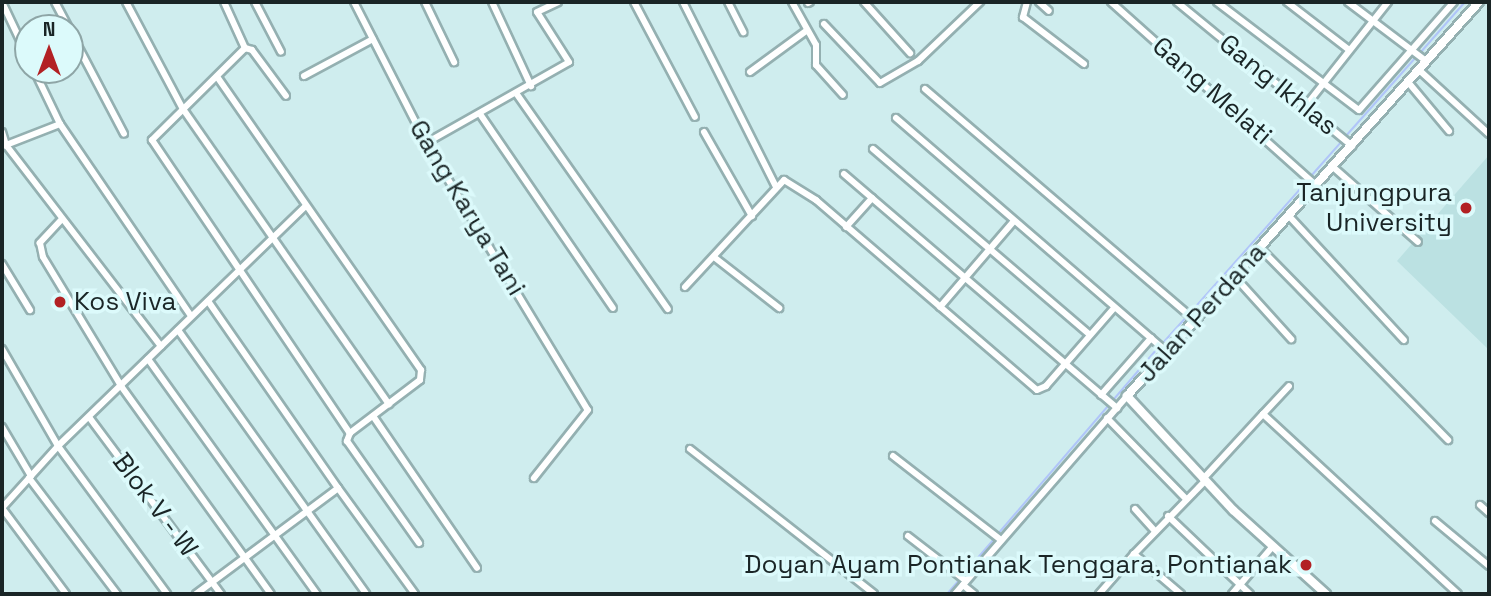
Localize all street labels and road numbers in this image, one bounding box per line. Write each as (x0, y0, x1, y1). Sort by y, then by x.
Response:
street label: Gang Ikhlas (1213, 28, 1343, 142)
street label: Gang Melati (1146, 31, 1278, 151)
street label: Gang Karya Tani (402, 114, 532, 302)
street label: Jalan Perdana (1131, 237, 1273, 389)
street label: Blok V - W (105, 446, 205, 564)

